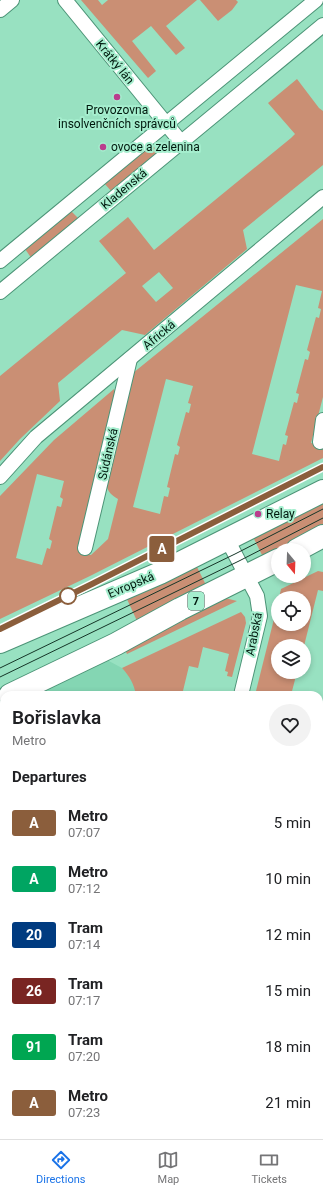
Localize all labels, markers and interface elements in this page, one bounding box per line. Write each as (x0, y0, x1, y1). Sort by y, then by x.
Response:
street label: Krátký lán (93, 37, 137, 87)
marker: Provozovna insolvenčních správců (112, 92, 122, 102)
place label: Provozovna insolvenčních správců (58, 103, 176, 131)
place label: ovoce a zelenina (111, 140, 200, 154)
marker: ovoce a zelenina (98, 142, 108, 152)
street label: Kladenská (98, 166, 150, 212)
street label: Africká (140, 317, 178, 353)
street label: Súdánská (95, 427, 121, 481)
place label: Relay (266, 507, 295, 521)
marker: Relay (253, 509, 263, 519)
line badge: A (149, 536, 175, 562)
text: A (157, 541, 167, 557)
north arrow (271, 543, 311, 583)
map controls (271, 543, 311, 679)
street label: Evropská (106, 569, 156, 601)
unlabelled marker (59, 587, 77, 605)
button: locate (271, 591, 311, 631)
road number: 7 (188, 592, 204, 610)
street label: Arabská (243, 611, 265, 657)
button: layers (271, 639, 311, 679)
button: heart (269, 704, 311, 746)
text: Bořislavka (12, 706, 101, 729)
text: Metro (12, 733, 46, 748)
text: Departures (12, 768, 87, 786)
text: Metro (68, 807, 108, 825)
text: 5 min (274, 814, 311, 832)
text: A (29, 815, 39, 831)
text: 07:07 (68, 825, 100, 840)
text: Metro (68, 863, 108, 881)
text: 10 min (265, 870, 311, 888)
text: A (29, 871, 39, 887)
text: 07:12 (68, 881, 100, 896)
text: Tram (68, 919, 103, 937)
text: 12 min (265, 926, 311, 944)
text: 20 (26, 927, 42, 943)
text: 07:14 (68, 937, 100, 952)
text: Tram (68, 975, 103, 993)
text: 15 min (265, 982, 311, 1000)
text: 26 (26, 983, 42, 999)
text: 07:17 (68, 993, 100, 1008)
text: Tram (68, 1031, 103, 1049)
text: 18 min (265, 1038, 311, 1056)
text: 91 (26, 1039, 42, 1055)
text: 07:20 (68, 1049, 100, 1064)
text: Metro (68, 1087, 108, 1105)
text: 21 min (265, 1094, 311, 1112)
text: A (29, 1095, 39, 1111)
text: 07:23 (68, 1105, 100, 1120)
tab: Directions (36, 1149, 85, 1186)
tab: Map (157, 1149, 179, 1186)
tab: Tickets (251, 1149, 287, 1186)

